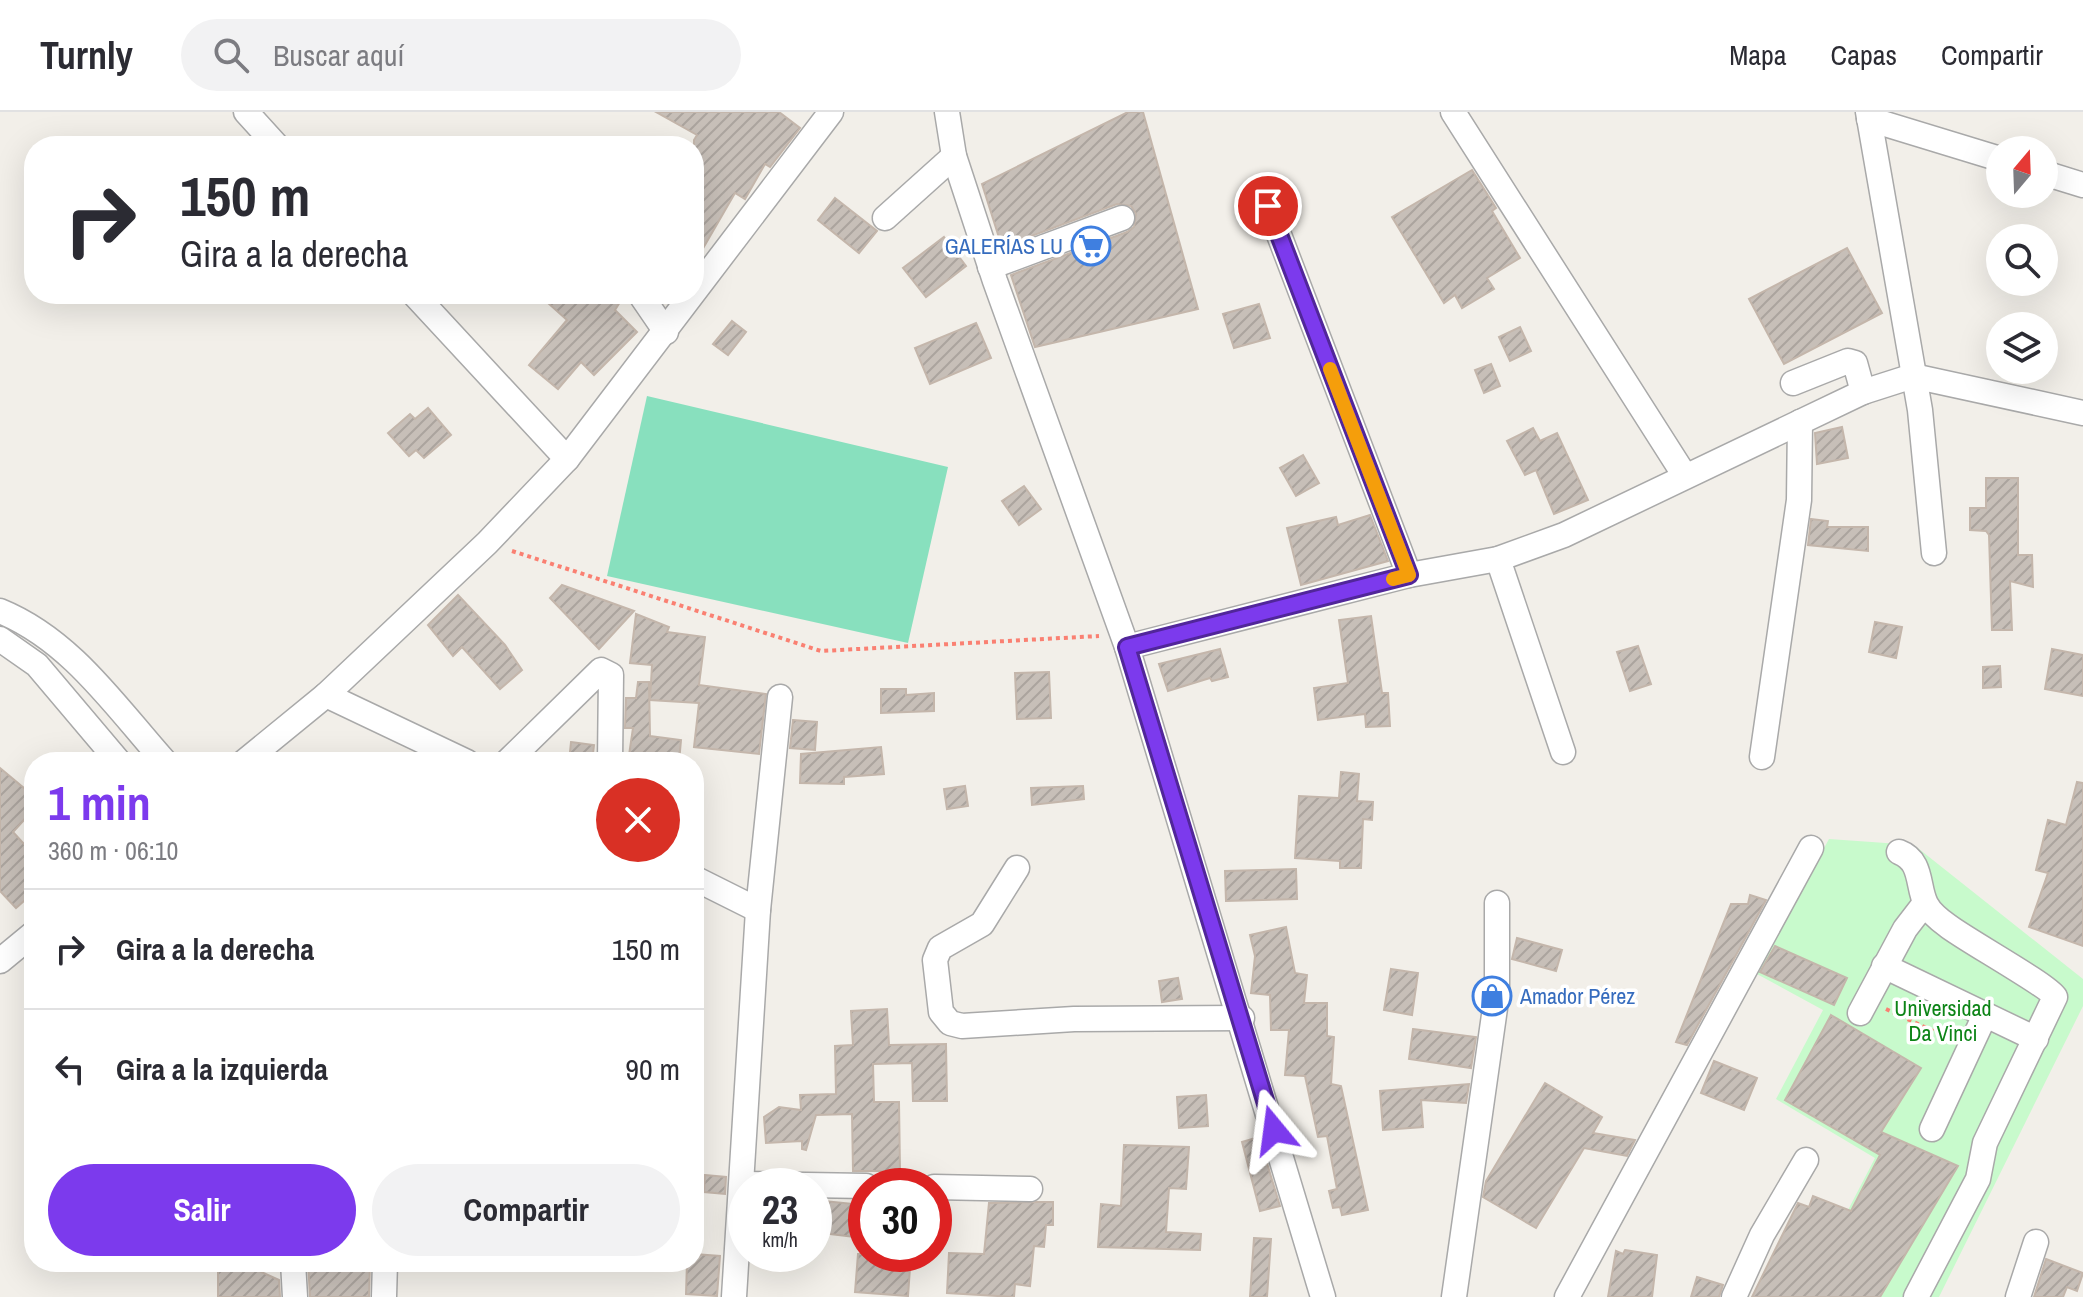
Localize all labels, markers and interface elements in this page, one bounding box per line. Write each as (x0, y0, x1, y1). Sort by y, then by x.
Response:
search box (181, 19, 741, 91)
text: Turnly (40, 30, 133, 81)
icon: search (209, 33, 253, 77)
text: Buscar aquí (273, 35, 404, 75)
text: Mapa (1729, 36, 1787, 74)
text: Capas (1831, 36, 1897, 74)
text: Compartir (1941, 36, 2043, 74)
north arrow (1986, 136, 2058, 208)
map controls (1986, 136, 2058, 384)
text: 150 m (180, 158, 310, 233)
icon: right (48, 168, 152, 272)
pin (1234, 172, 1302, 240)
icon: arrive (1246, 184, 1290, 228)
button: search (1986, 224, 2058, 296)
supermarket icon: GALERÍAS LU (1070, 225, 1112, 267)
text: Gira a la derecha (180, 230, 408, 278)
place label: GALERÍAS LU (945, 231, 1063, 261)
button: layers (1986, 312, 2058, 384)
text: 1 min (48, 770, 151, 835)
button: close (596, 778, 680, 862)
text: 360 m · 06:10 (48, 833, 178, 868)
icon: right (48, 927, 92, 971)
text: Gira a la derecha (116, 929, 314, 969)
text: 150 m (612, 929, 680, 969)
shop icon: Amador Pérez (1471, 975, 1513, 1017)
place label: Amador Pérez (1519, 981, 1635, 1011)
park label: Universidad Da Vinci (1894, 993, 1992, 1048)
icon: left (48, 1047, 92, 1091)
text: Gira a la izquierda (116, 1049, 328, 1089)
text: 90 m (625, 1049, 680, 1089)
position arrow (1232, 1088, 1316, 1172)
button: Salir (48, 1164, 356, 1256)
button: Compartir (372, 1164, 680, 1256)
speed limit sign: 30 (848, 1168, 952, 1272)
text: 23 (762, 1183, 798, 1236)
text: km/h (762, 1226, 798, 1253)

